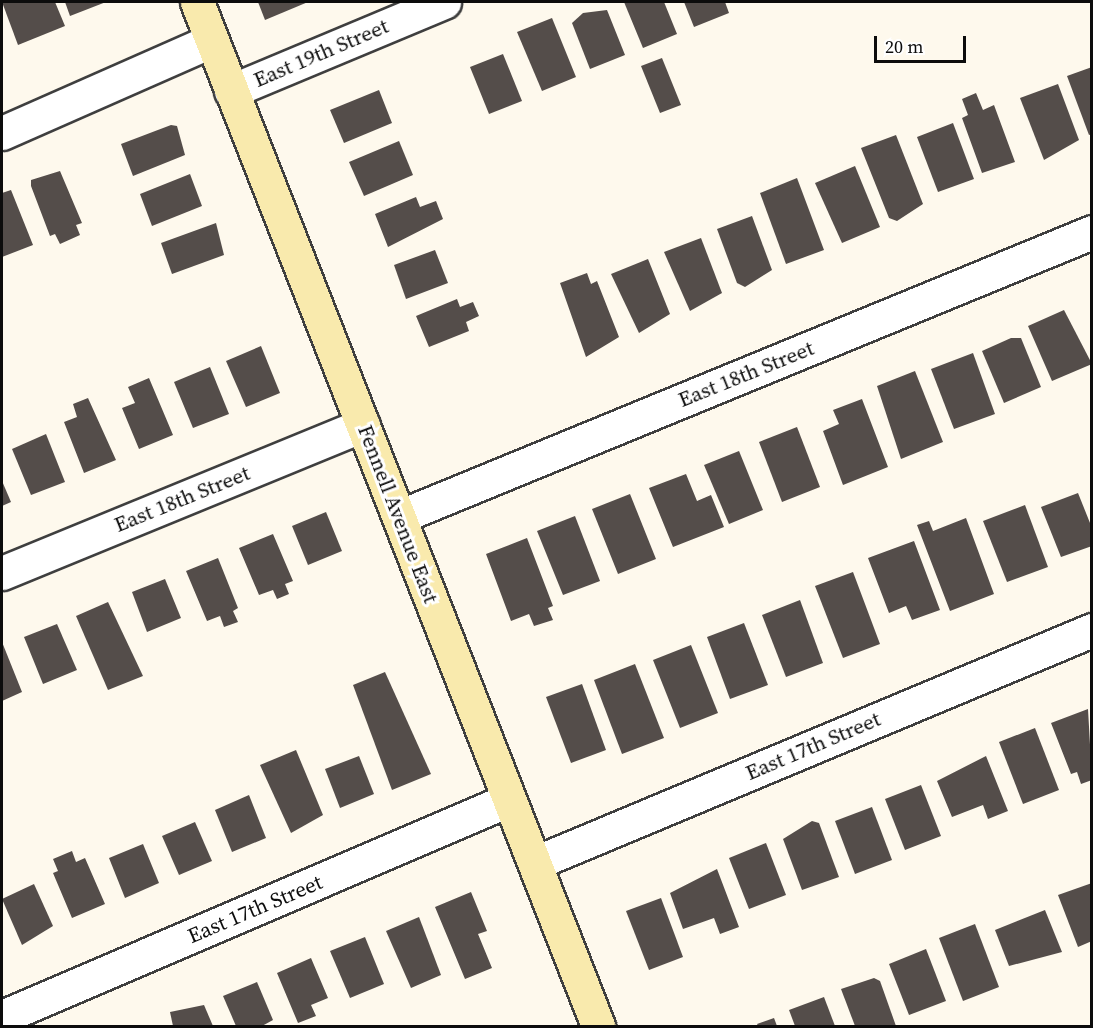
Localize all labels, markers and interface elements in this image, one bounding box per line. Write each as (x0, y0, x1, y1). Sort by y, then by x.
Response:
street label: East 19th Street (250, 13, 392, 93)
scale bar (877, 24, 968, 62)
text: 20 m (885, 34, 923, 59)
street label: East 18th Street (675, 335, 817, 413)
street label: Fennell Avenue East (352, 421, 444, 607)
street label: East 18th Street (111, 460, 253, 538)
street label: East 17th Street (742, 706, 884, 786)
street label: East 17th Street (184, 869, 326, 949)

